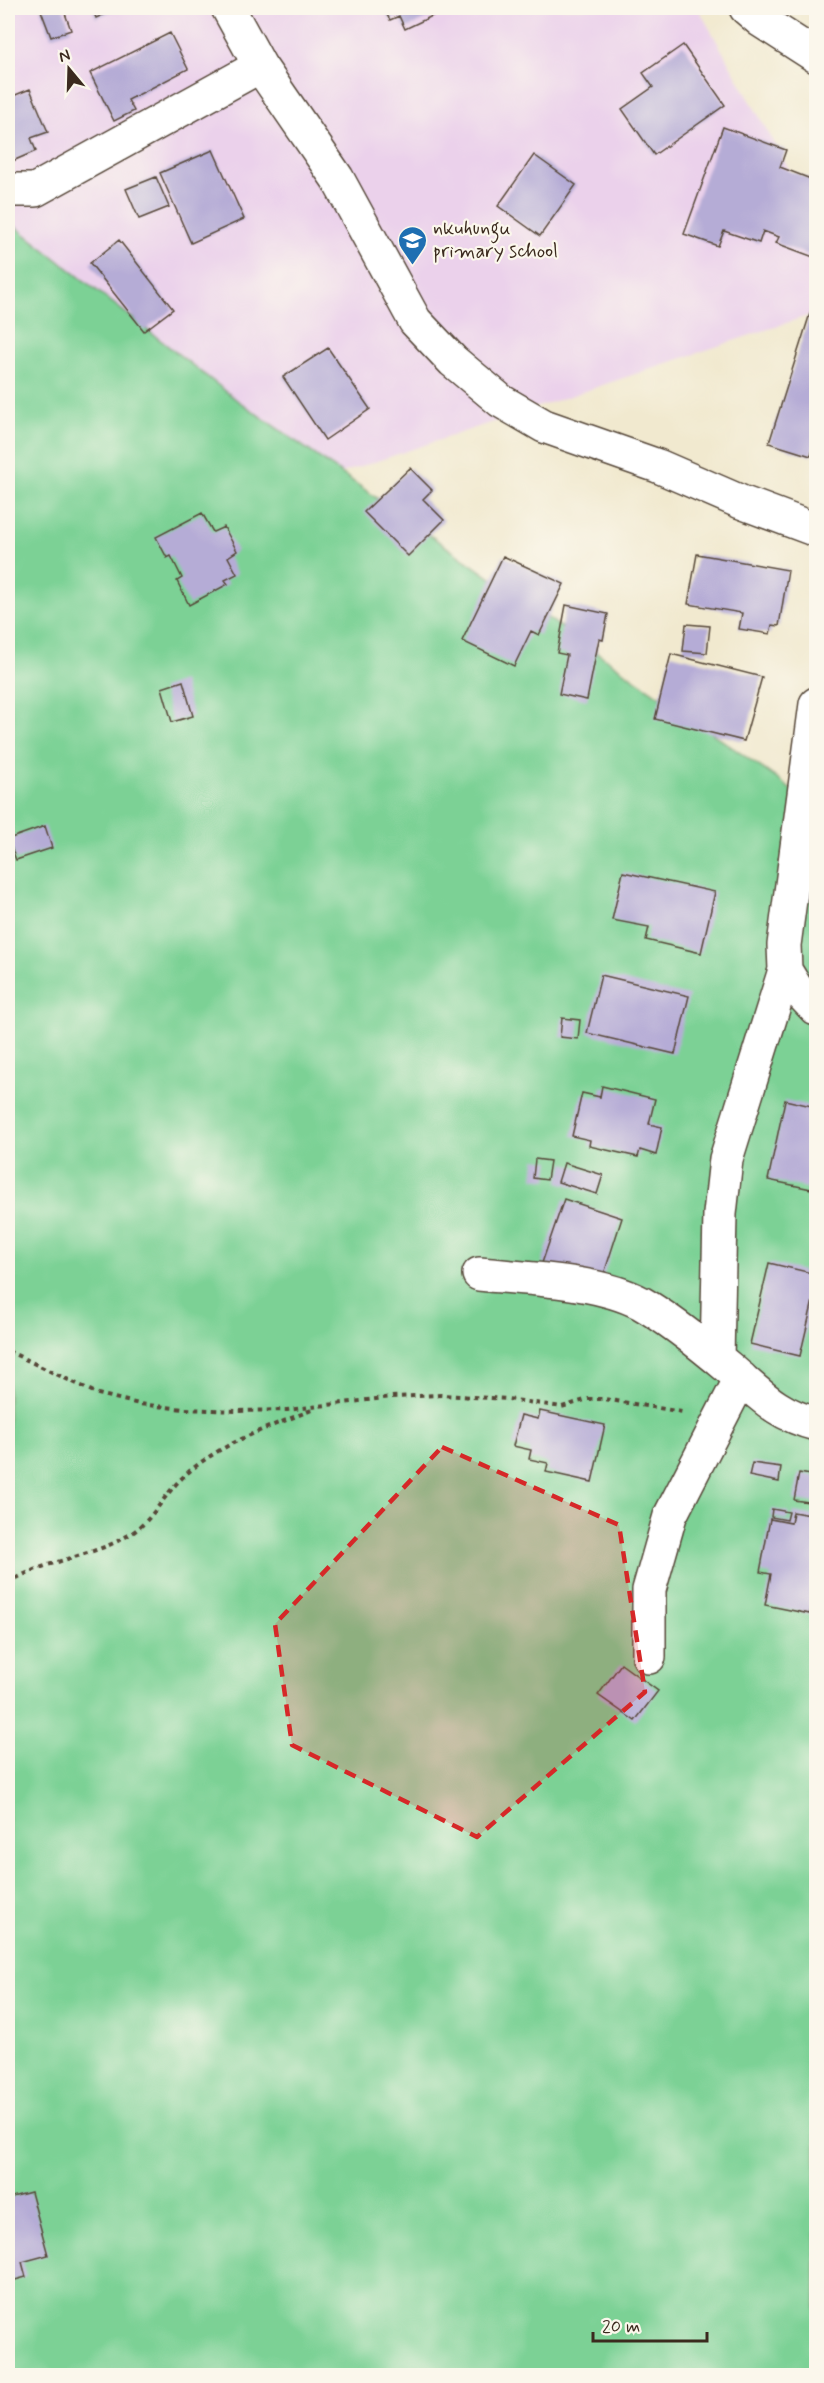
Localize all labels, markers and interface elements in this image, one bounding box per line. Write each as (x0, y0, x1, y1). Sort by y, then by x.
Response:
north arrow (39, 39, 99, 99)
text: N (56, 45, 73, 68)
place label: nkuhungu primary school (433, 215, 558, 265)
school or university icon: nkuhungu primary school (396, 224, 428, 266)
scale bar (593, 2305, 707, 2343)
text: 20 m (602, 2315, 640, 2339)

